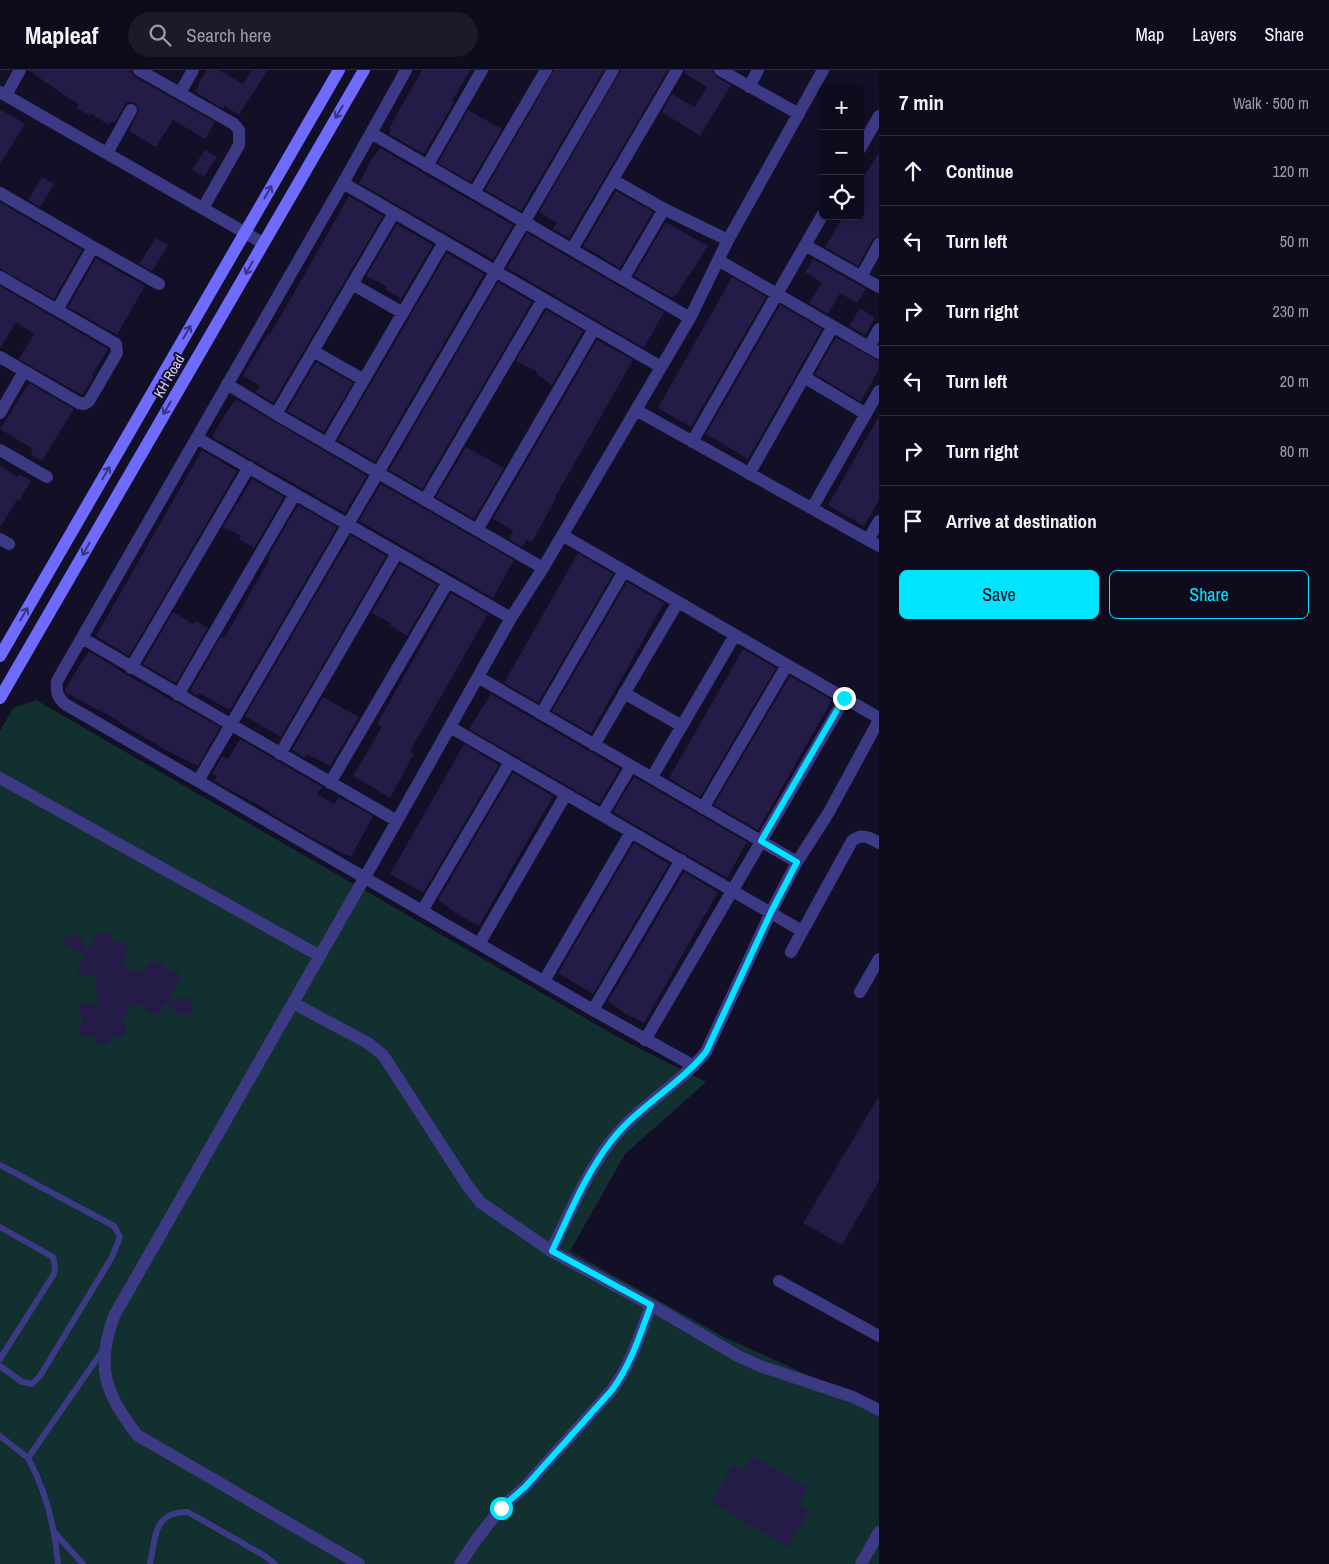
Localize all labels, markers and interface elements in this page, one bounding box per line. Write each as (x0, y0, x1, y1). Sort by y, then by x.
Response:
search box (128, 12, 478, 57)
text: Mapleaf (25, 19, 98, 51)
icon: search (146, 21, 174, 49)
text: Search here (186, 22, 271, 48)
text: Map (1136, 22, 1164, 47)
text: Layers (1192, 22, 1237, 47)
text: Share (1265, 22, 1304, 47)
map controls (819, 85, 864, 220)
button: + (819, 85, 864, 130)
text: 7 min (899, 88, 944, 117)
text: Walk · 500 m (1233, 92, 1309, 114)
one-way arrow (333, 104, 343, 118)
button: − (819, 130, 864, 175)
icon: ahead (899, 157, 927, 185)
text: Continue (946, 158, 1014, 184)
text: 120 m (1273, 160, 1309, 182)
button: locate (819, 175, 864, 220)
one-way arrow (264, 185, 274, 199)
icon: left (899, 227, 927, 255)
text: Turn left (946, 228, 1007, 254)
text: 50 m (1280, 230, 1309, 252)
one-way arrow (243, 260, 253, 274)
icon: right (899, 297, 927, 325)
text: Turn right (946, 298, 1018, 324)
text: 230 m (1273, 300, 1309, 322)
one-way arrow (182, 325, 192, 340)
street label: KH Road (150, 351, 188, 401)
icon: left (899, 367, 927, 395)
text: Turn left (946, 368, 1007, 394)
text: 20 m (1280, 370, 1309, 392)
one-way arrow (162, 401, 172, 415)
icon: right (899, 437, 927, 465)
text: Turn right (946, 438, 1018, 464)
text: 80 m (1280, 440, 1309, 462)
one-way arrow (101, 467, 111, 481)
icon: arrive (899, 507, 927, 535)
text: Arrive at destination (946, 508, 1097, 534)
one-way arrow (81, 542, 91, 557)
button: Save (899, 570, 1099, 619)
button: Share (1109, 570, 1309, 619)
one-way arrow (20, 607, 30, 621)
route end (833, 687, 856, 710)
route start (490, 1497, 513, 1520)

